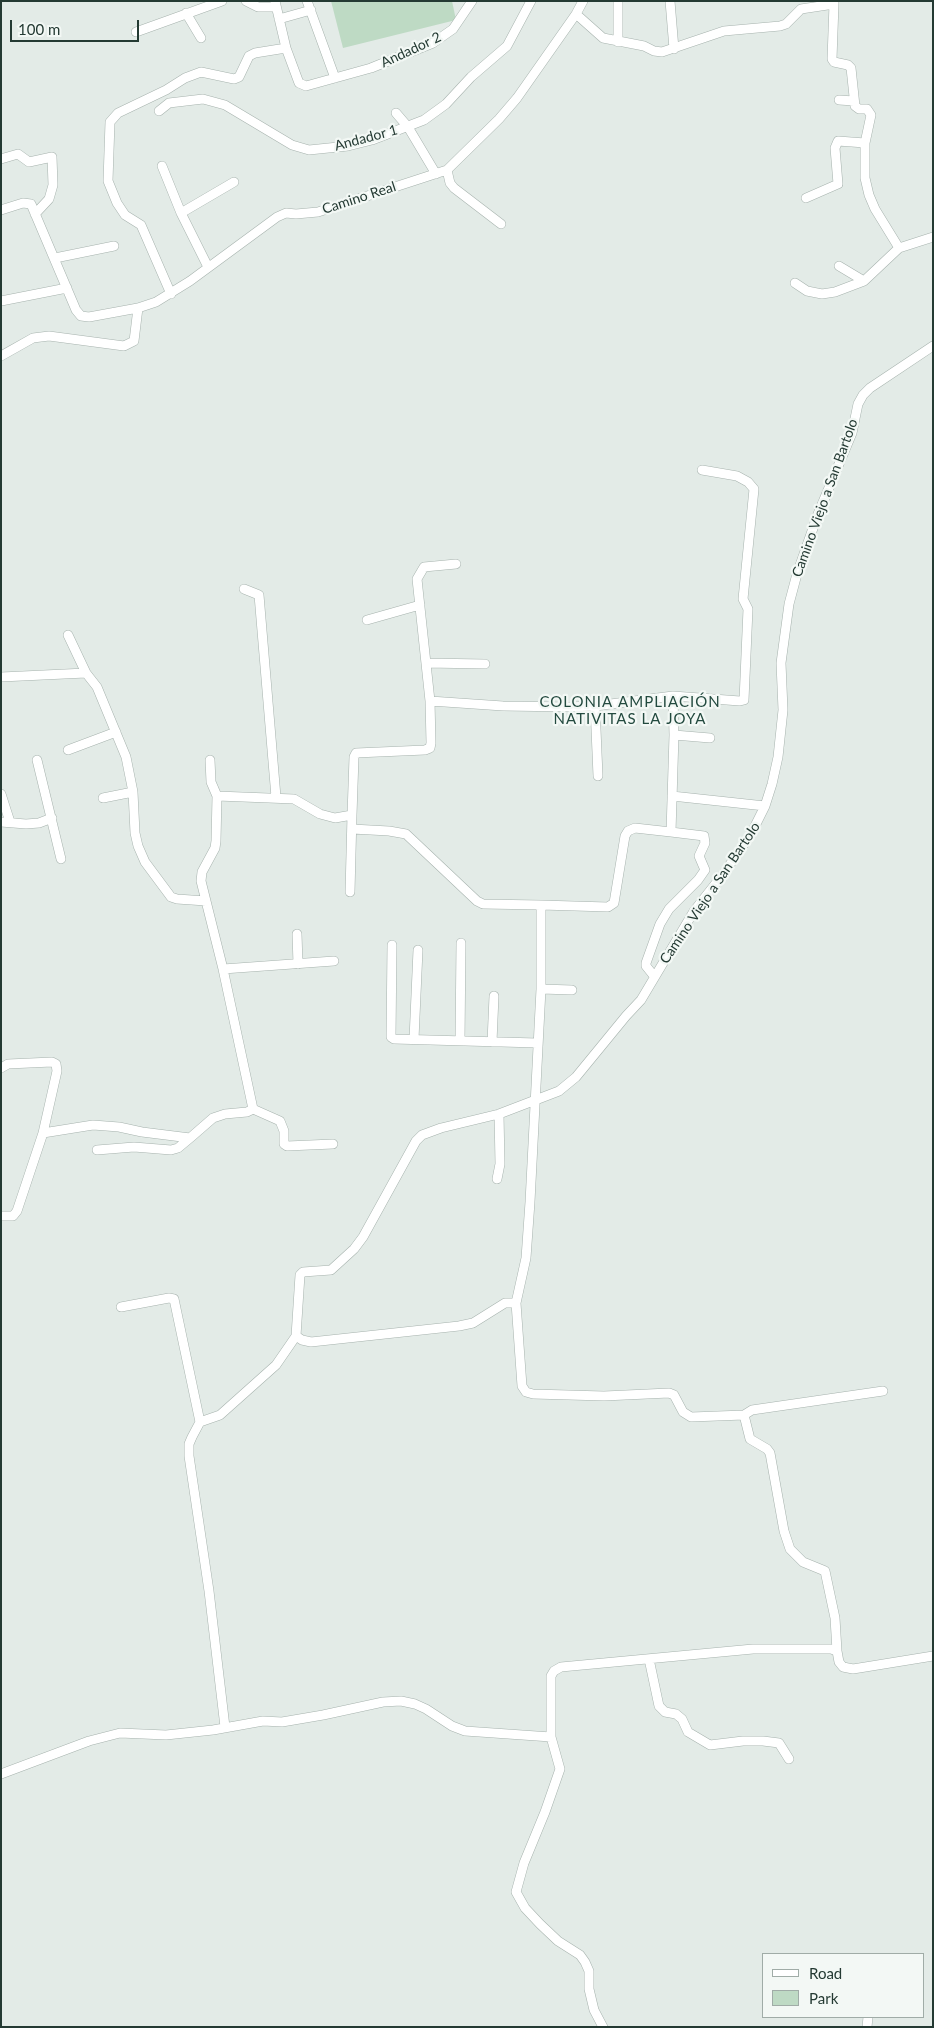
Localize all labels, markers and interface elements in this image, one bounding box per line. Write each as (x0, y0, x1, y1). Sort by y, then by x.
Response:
scale bar (12, 10, 141, 42)
text: 100 m (18, 20, 60, 38)
street label: Andador 2 (378, 29, 444, 71)
street label: Andador 1 (333, 122, 399, 154)
street label: Camino Real (320, 178, 398, 218)
street label: Camino Viejo a San Bartolo (789, 417, 861, 579)
district label: COLONIA AMPLIACIÓN NATIVITAS LA JOYA (537, 693, 723, 728)
street label: Camino Viejo a San Bartolo (656, 819, 764, 967)
legend (762, 1953, 924, 2018)
text: Road (809, 1964, 842, 1982)
text: Park (809, 1989, 838, 2007)

